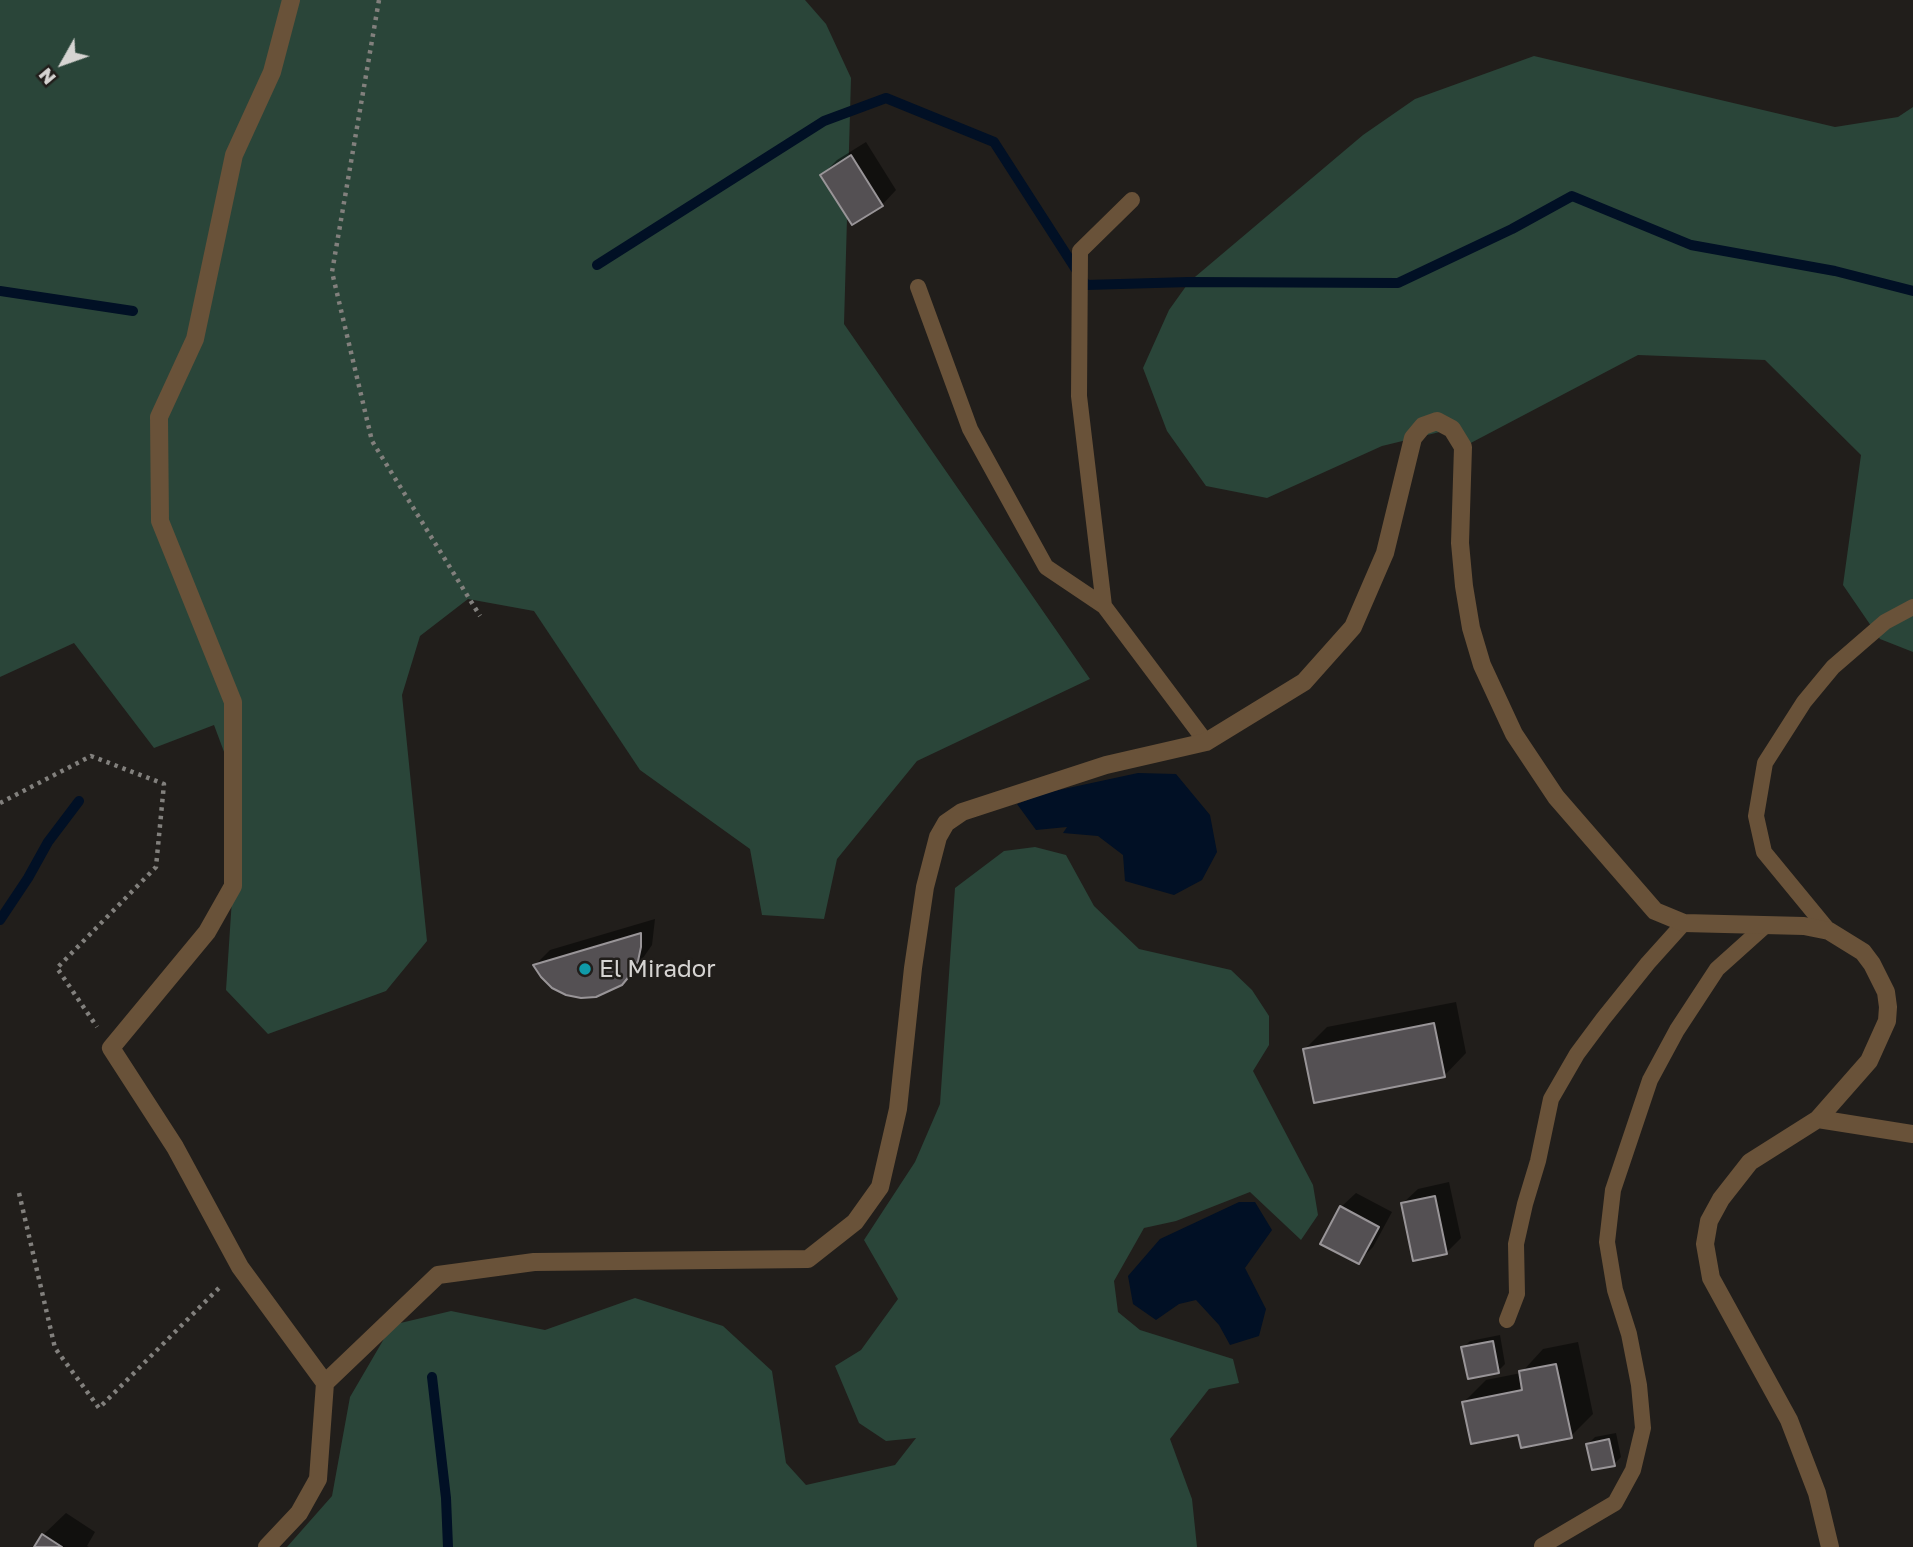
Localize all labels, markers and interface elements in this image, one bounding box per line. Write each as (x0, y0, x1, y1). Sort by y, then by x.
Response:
north arrow (28, 28, 98, 98)
text: N (33, 64, 60, 90)
place label: El Mirador (599, 955, 716, 983)
marker: El Mirador (577, 961, 593, 977)

